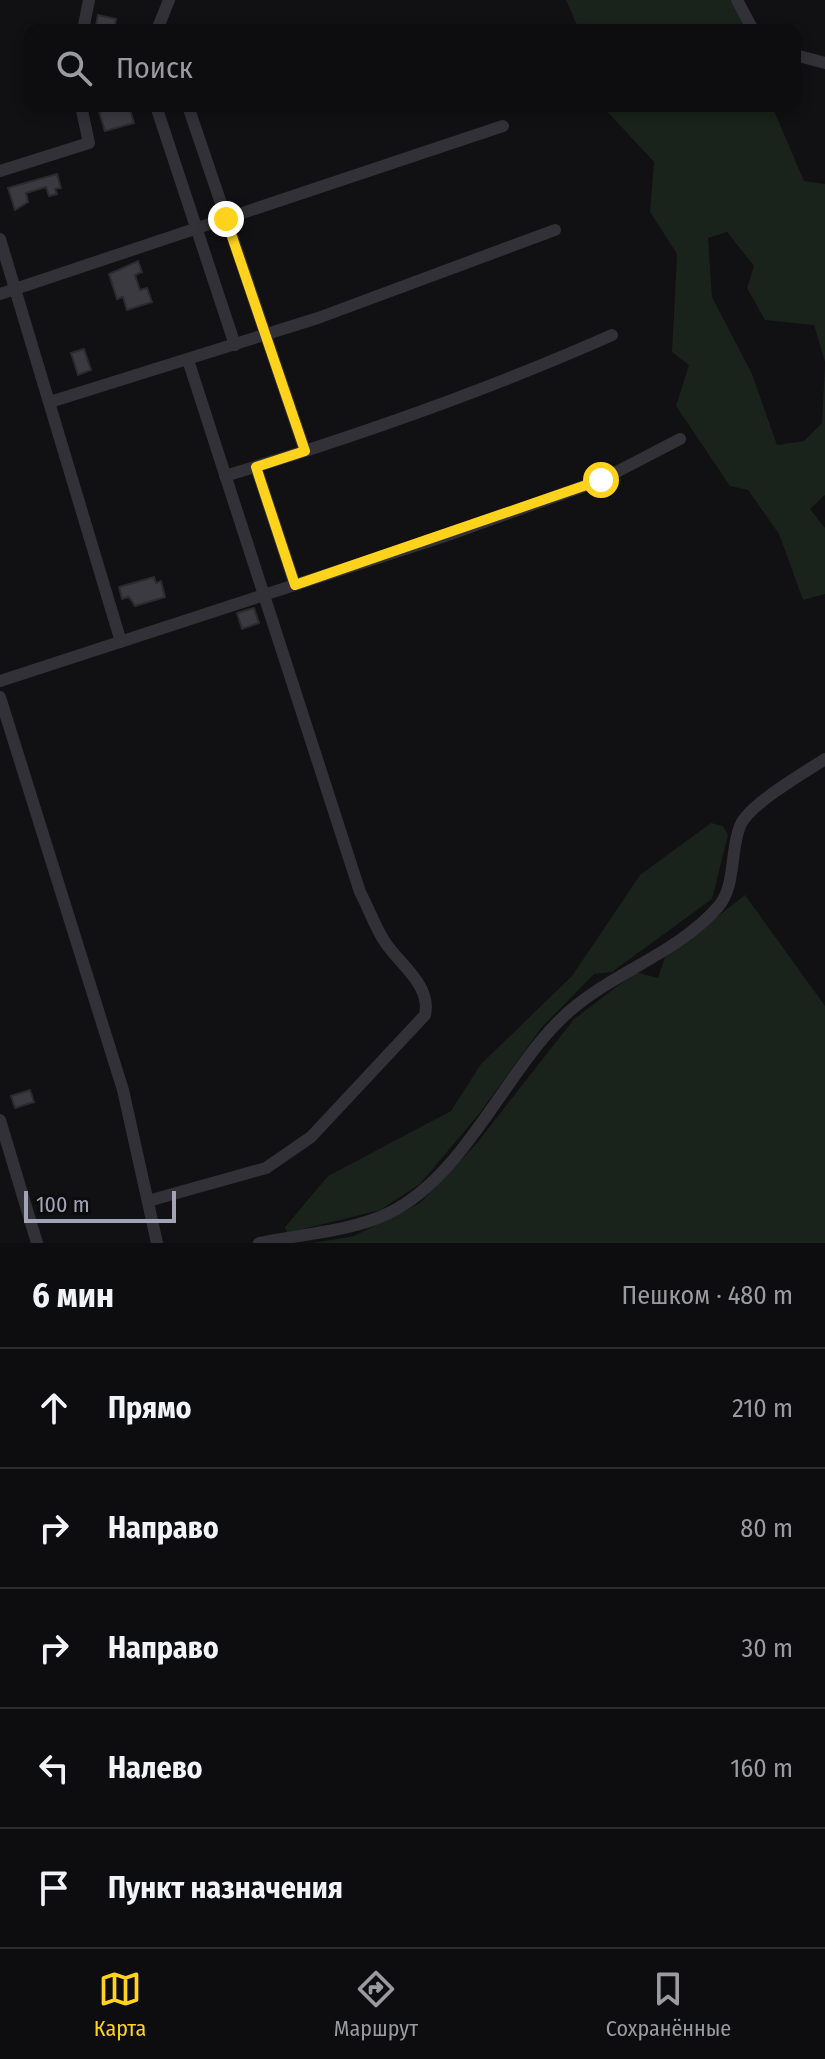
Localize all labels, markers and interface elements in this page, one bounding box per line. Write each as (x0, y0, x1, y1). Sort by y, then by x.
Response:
search box (24, 24, 801, 112)
icon: search (52, 46, 96, 90)
text: Поиск (116, 50, 193, 86)
route end (208, 201, 244, 237)
route start (583, 462, 619, 498)
scale bar (24, 1187, 176, 1223)
text: 100 m (36, 1191, 90, 1218)
text: 6 мин (32, 1275, 114, 1316)
text: Пешком · 480 m (621, 1280, 793, 1311)
icon: ahead (32, 1386, 76, 1430)
text: Прямо (108, 1390, 192, 1426)
text: 210 m (732, 1393, 793, 1424)
icon: right (32, 1506, 76, 1550)
text: Направо (108, 1510, 219, 1546)
text: 80 m (740, 1513, 793, 1544)
icon: right (32, 1626, 76, 1670)
text: Направо (108, 1630, 219, 1666)
text: 30 m (742, 1633, 793, 1664)
icon: left (32, 1746, 76, 1790)
text: Налево (108, 1750, 203, 1786)
text: 160 m (730, 1753, 793, 1784)
icon: arrive (32, 1866, 76, 1910)
text: Пункт назначения (108, 1870, 343, 1906)
tab: Карта (94, 1967, 146, 2042)
tab: Маршрут (334, 1967, 418, 2042)
tab: Сохранённые (606, 1967, 731, 2042)

